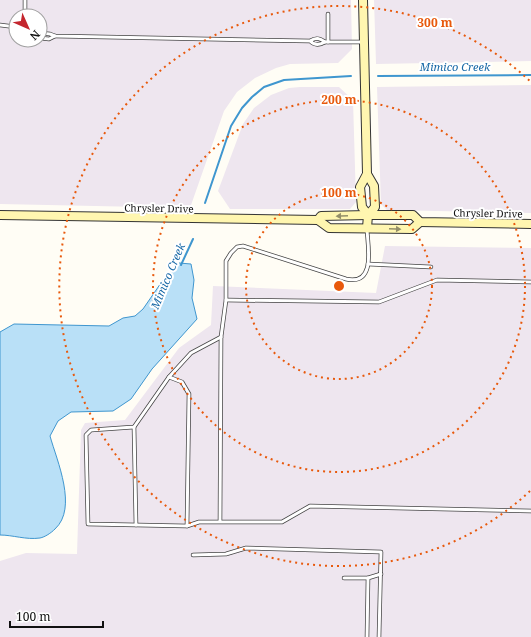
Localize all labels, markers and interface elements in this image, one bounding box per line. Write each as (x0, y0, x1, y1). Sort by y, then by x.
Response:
north arrow (8, 8, 48, 48)
text: 300 m (417, 14, 453, 31)
text: N (27, 27, 44, 44)
water label: Mimico Creek (419, 59, 491, 74)
text: 200 m (321, 91, 357, 108)
text: 100 m (321, 184, 357, 201)
street label: Chrysler Drive (124, 200, 194, 216)
street label: Chrysler Drive (453, 205, 523, 221)
one-way arrow (336, 212, 348, 219)
one-way arrow (389, 225, 401, 232)
water label: Mimico Creek (147, 240, 188, 312)
centre of rings (332, 279, 346, 293)
scale bar (10, 603, 103, 629)
text: 100 m (16, 608, 51, 625)

